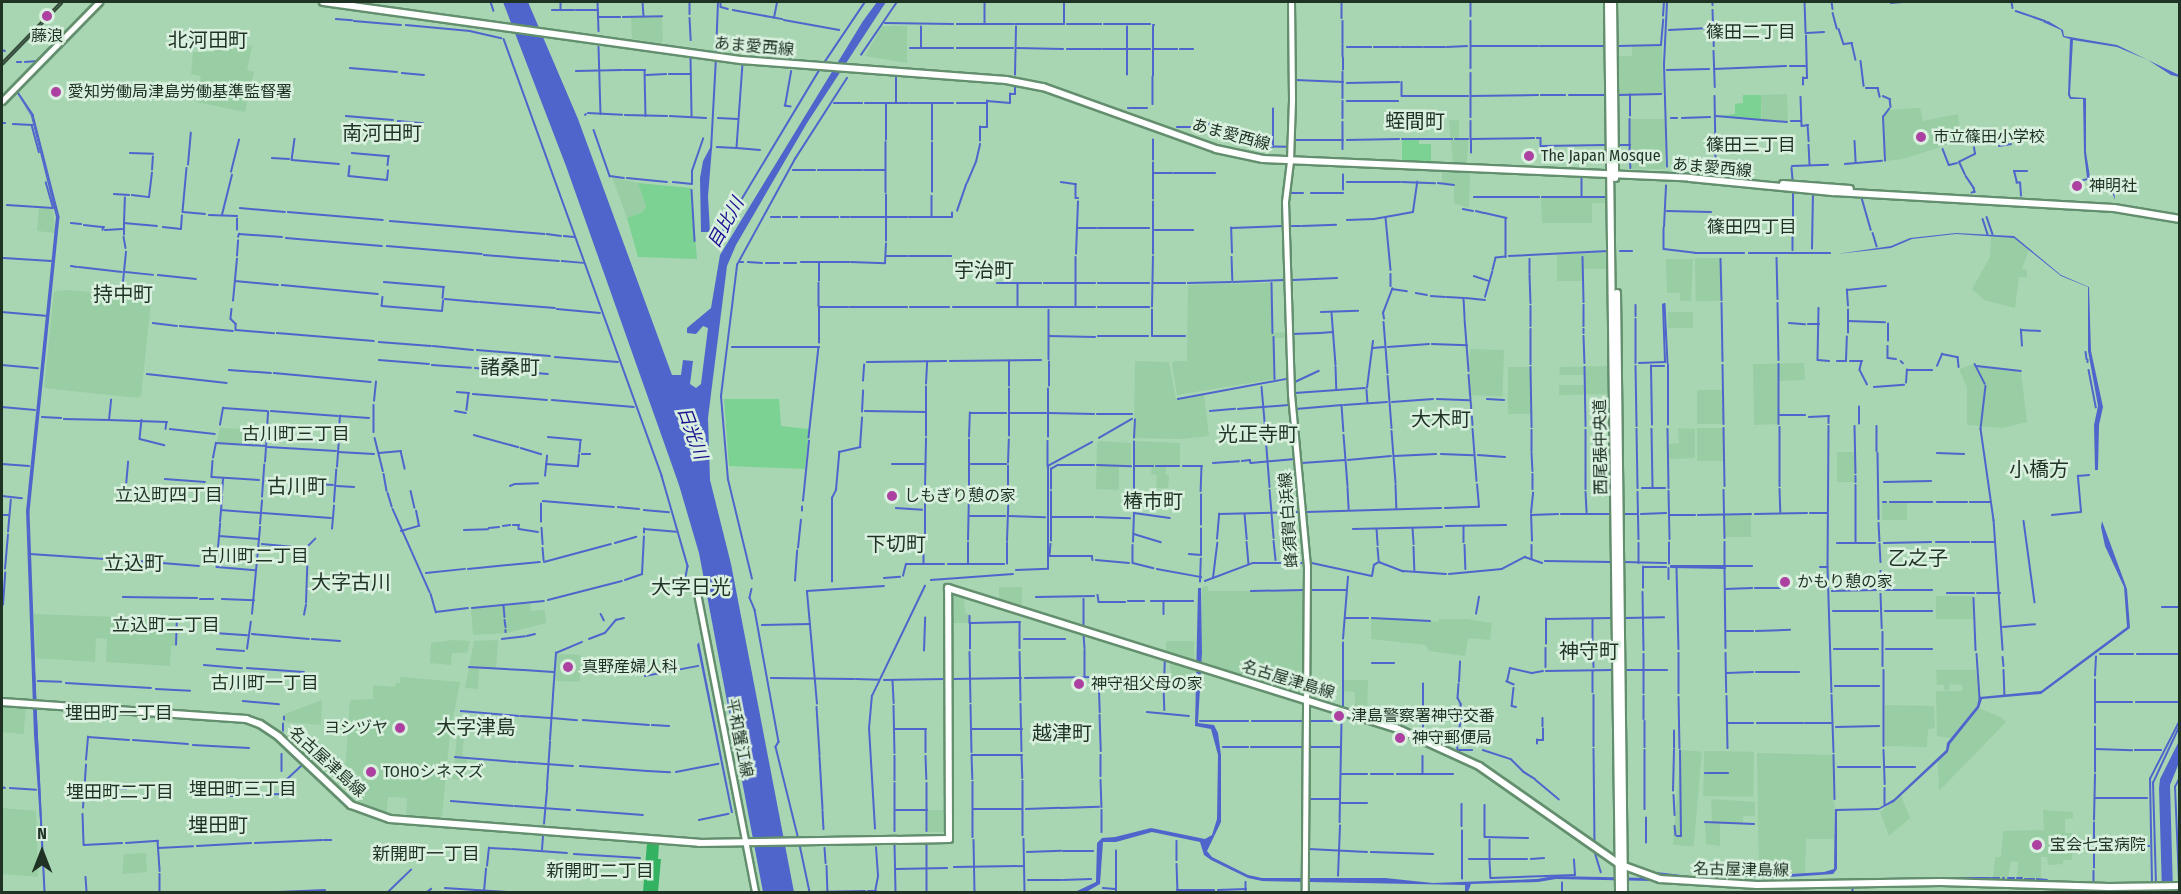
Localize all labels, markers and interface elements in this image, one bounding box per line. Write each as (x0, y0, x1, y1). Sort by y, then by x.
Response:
marker: 藤浪 (38, 7, 56, 25)
district label: 篠田二丁目 (1706, 21, 1796, 43)
place label: 藤浪 (31, 26, 63, 46)
district label: 北河田町 (168, 28, 248, 52)
street label: あま愛西線 (713, 34, 795, 60)
place label: 愛知労働局津島労働基準監督署 (68, 82, 292, 102)
marker: 愛知労働局津島労働基準監督署 (49, 85, 63, 99)
district label: 蛭間町 (1385, 109, 1445, 133)
street label: あま愛西線 (1190, 115, 1272, 155)
district label: 南河田町 (342, 121, 422, 145)
place label: 市立篠田小学校 (1933, 127, 2045, 147)
marker: 市立篠田小学校 (1914, 130, 1928, 144)
district label: 篠田三丁目 (1706, 134, 1796, 156)
place label: The Japan Mosque (1541, 146, 1661, 166)
marker: The Japan Mosque (1522, 149, 1536, 163)
street label: あま愛西線 (1671, 155, 1753, 181)
place label: 神明社 (2089, 176, 2137, 196)
marker: 神明社 (2070, 179, 2084, 193)
water label: 目比川 (703, 194, 749, 252)
district label: 篠田四丁目 (1707, 216, 1797, 238)
district label: 宇治町 (954, 258, 1014, 282)
district label: 持中町 (93, 282, 153, 306)
district label: 諸桑町 (480, 355, 540, 379)
street label: 西尾張中央道 (1591, 399, 1611, 495)
water label: 日光川 (673, 404, 711, 462)
district label: 大木町 (1411, 407, 1471, 431)
district label: 光正寺町 (1218, 422, 1298, 446)
district label: 古川町三丁目 (242, 423, 350, 445)
district label: 小橋方 (2009, 457, 2069, 481)
street label: 蜂須賀白浜線 (1276, 471, 1302, 569)
district label: 古川町 (267, 474, 327, 498)
district label: 立込町四丁目 (115, 484, 223, 506)
place label: しもぎり憩の家 (904, 486, 1016, 506)
marker: しもぎり憩の家 (885, 489, 899, 503)
district label: 椿市町 (1123, 489, 1183, 513)
district label: 下切町 (866, 532, 926, 556)
district label: 古川町二丁目 (201, 545, 309, 567)
district label: 乙之子 (1888, 546, 1948, 570)
district label: 立込町 (104, 551, 164, 575)
district label: 大字古川 (311, 570, 391, 594)
place label: かもり憩の家 (1797, 572, 1893, 592)
district label: 大字日光 (651, 575, 731, 599)
marker: かもり憩の家 (1778, 575, 1792, 589)
district label: 立込町二丁目 (112, 614, 220, 636)
district label: 神守町 (1559, 639, 1619, 663)
place label: 真野産婦人科 (582, 657, 678, 677)
street label: 名古屋津島線 (1239, 657, 1337, 703)
marker: 真野産婦人科 (559, 658, 577, 676)
district label: 古川町一丁目 (211, 672, 319, 694)
place label: 神守祖父母の家 (1091, 674, 1203, 694)
marker: 神守祖父母の家 (1072, 677, 1086, 691)
street label: 平和蟹江線 (722, 697, 756, 779)
district label: 埋田町一丁目 (65, 702, 173, 724)
place label: 津島警察署神守交番 (1351, 706, 1495, 726)
marker: 津島警察署神守交番 (1332, 709, 1346, 723)
district label: 大字津島 (436, 715, 516, 739)
place label: ヨシヅヤ (324, 718, 388, 738)
marker: ヨシヅヤ (393, 721, 407, 735)
district label: 越津町 (1032, 721, 1092, 745)
street label: 名古屋津島線 (285, 723, 369, 801)
place label: 神守郵便局 (1412, 728, 1492, 748)
marker: 神守郵便局 (1393, 731, 1407, 745)
place label: TOHOシネマズ (383, 762, 484, 782)
marker: TOHOシネマズ (364, 765, 378, 779)
district label: 埋田町三丁目 (189, 778, 297, 800)
district label: 埋田町二丁目 (66, 781, 174, 803)
district label: 埋田町 (188, 813, 248, 837)
north arrow (12, 822, 72, 882)
text: N (37, 824, 47, 843)
place label: 宝会七宝病院 (2050, 835, 2146, 855)
marker: 宝会七宝病院 (2028, 836, 2046, 854)
district label: 新開町一丁目 (372, 843, 480, 865)
district label: 新開町二丁目 (546, 860, 654, 882)
street label: 名古屋津島線 (1693, 860, 1789, 880)

